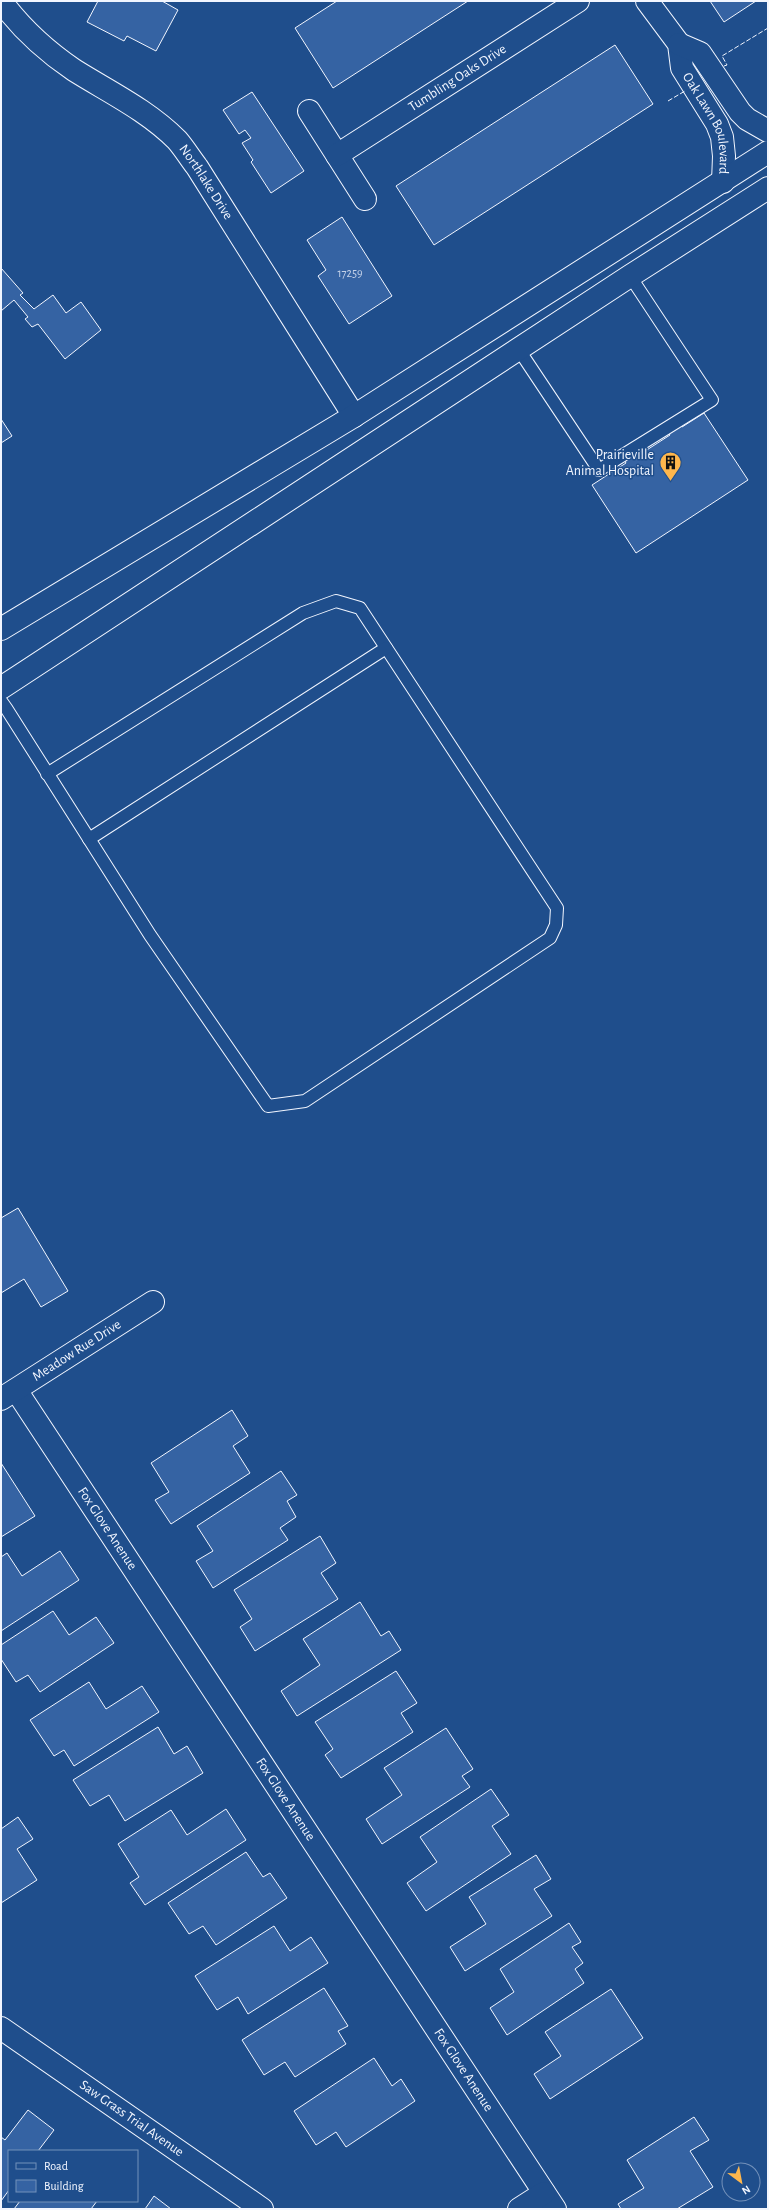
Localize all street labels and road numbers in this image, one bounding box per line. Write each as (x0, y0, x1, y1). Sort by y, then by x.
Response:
street label: Tumbling Oaks Drive (406, 42, 509, 114)
street label: Oak Lawn Boulevard (680, 70, 731, 175)
street label: Northlake Drive (176, 142, 235, 222)
street label: Meadow Rue Drive (30, 1317, 124, 1384)
street label: Fox Glove Anenue (75, 1485, 140, 1573)
street label: Fox Glove Anenue (253, 1755, 318, 1843)
street label: Fox Glove Anenue (431, 2026, 496, 2114)
street label: Saw Grass Trial Avenue (77, 2078, 186, 2159)

